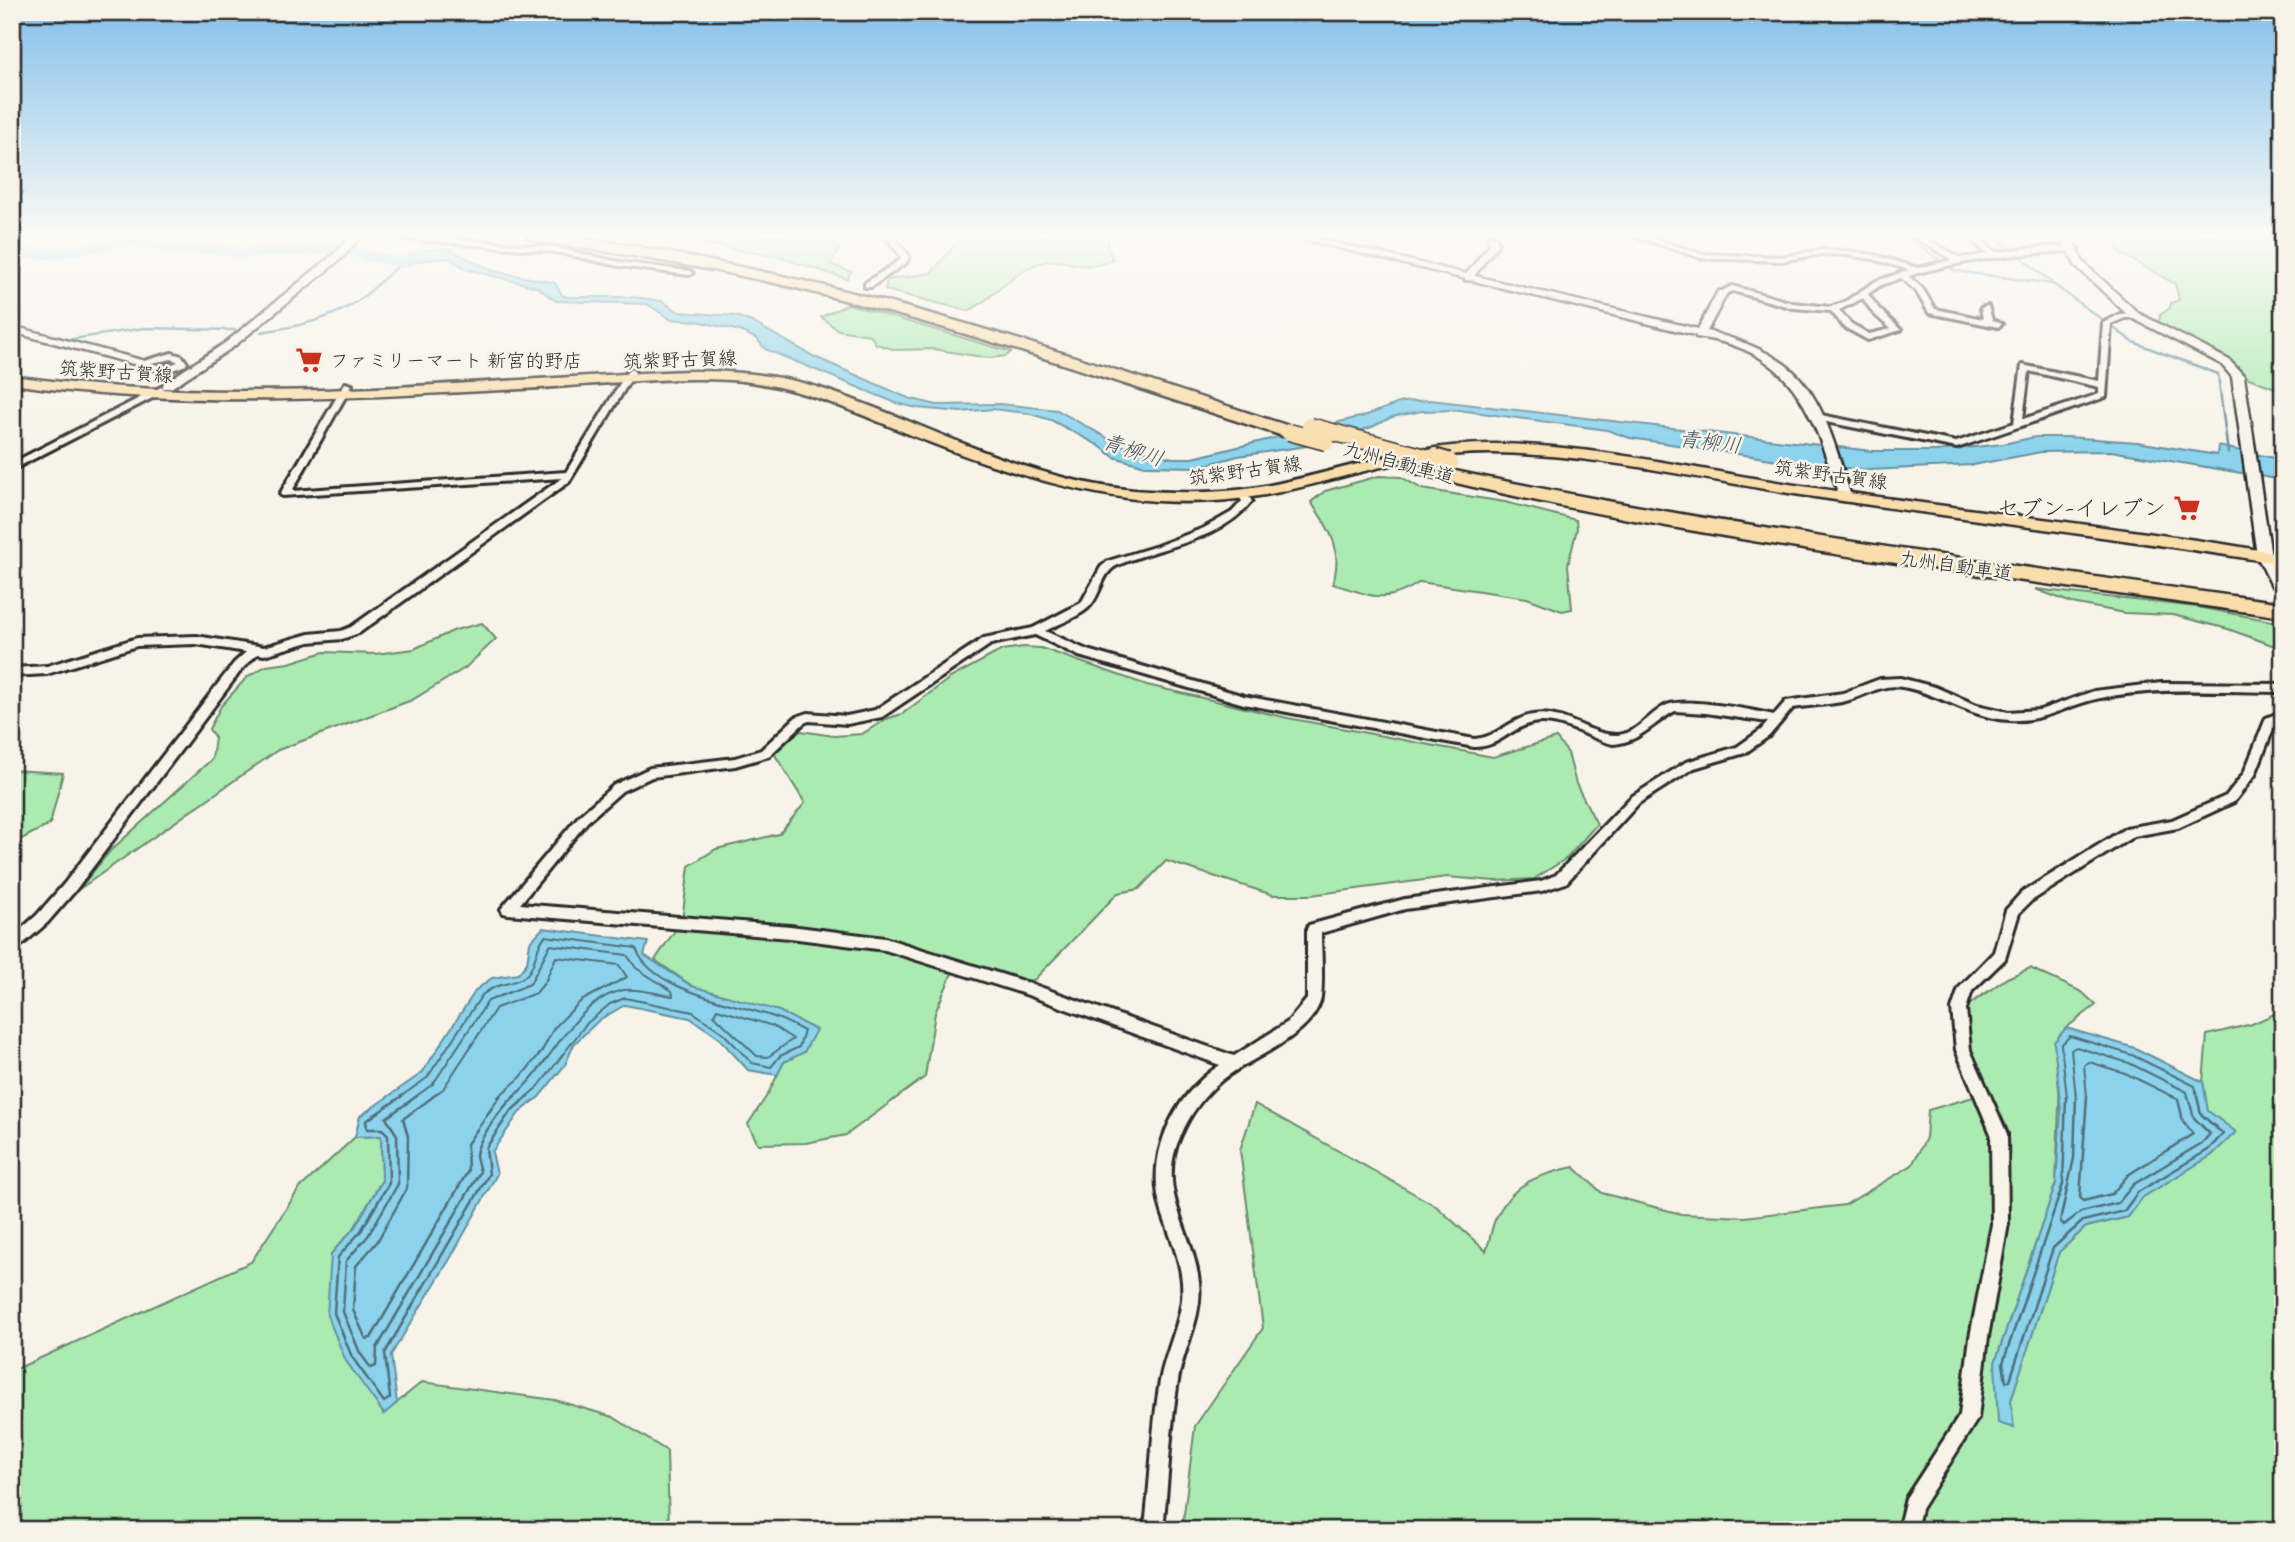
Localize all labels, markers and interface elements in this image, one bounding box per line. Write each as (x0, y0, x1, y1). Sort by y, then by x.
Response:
supermarket icon: ファミリーマート 新宮的野店 (294, 345, 324, 375)
street label: 筑紫野古賀線 (623, 346, 738, 377)
place label: ファミリーマート 新宮的野店 (330, 349, 582, 376)
street label: 筑紫野古賀線 (58, 356, 174, 391)
water label: 青柳川 (1677, 425, 1743, 463)
water label: 青柳川 (1098, 428, 1167, 476)
street label: 九州自動車道 (1340, 437, 1457, 492)
street label: 筑紫野古賀線 (1187, 451, 1304, 494)
street label: 筑紫野古賀線 (1772, 455, 1889, 498)
supermarket icon: セブン-イレブン (2172, 493, 2202, 523)
place label: セブン-イレブン (1996, 494, 2166, 527)
street label: 九州自動車道 (1897, 546, 2014, 589)

